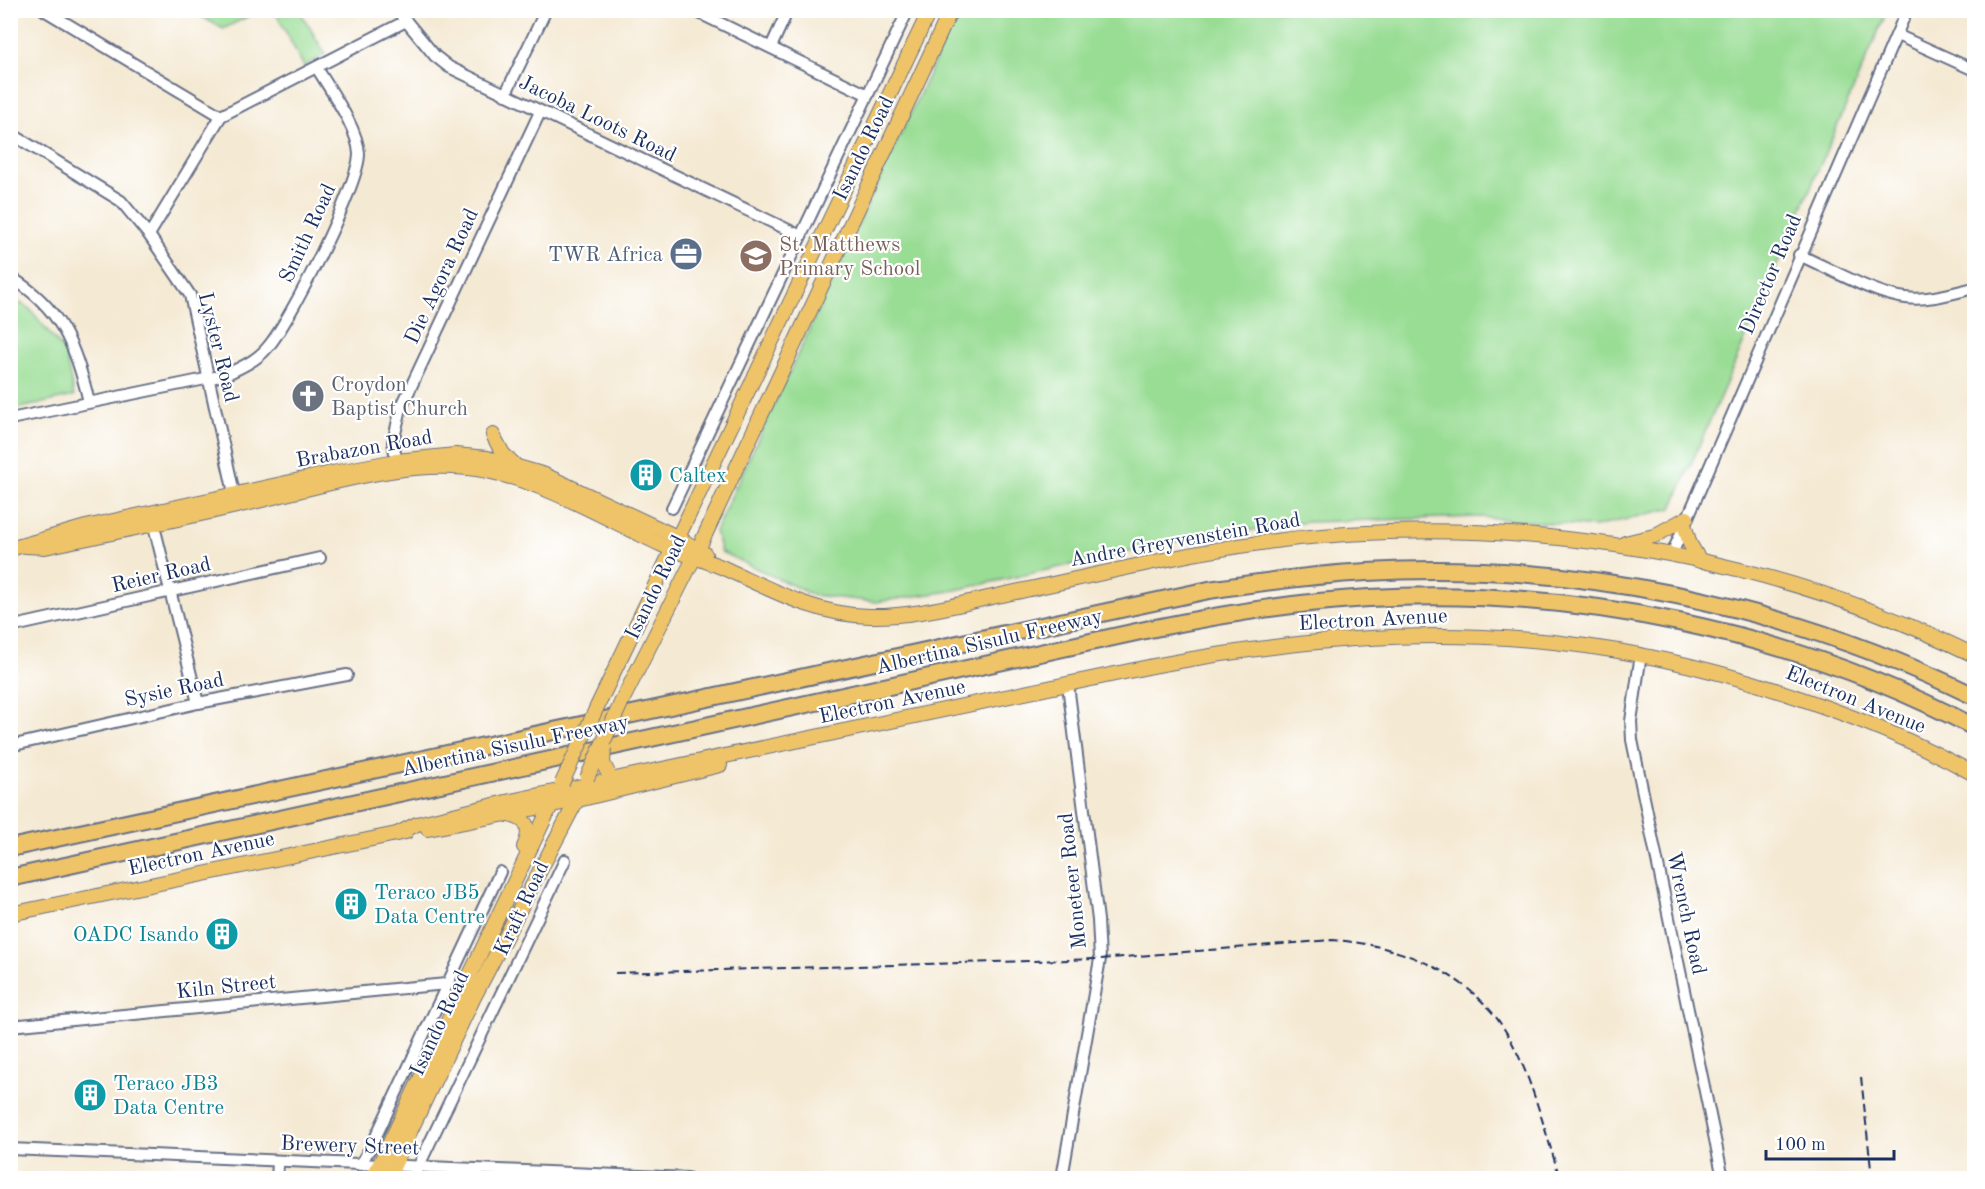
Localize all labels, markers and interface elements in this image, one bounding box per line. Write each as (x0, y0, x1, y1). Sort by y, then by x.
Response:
street label: Jacoba Loots Road (515, 72, 679, 167)
street label: Isando Road (830, 93, 899, 204)
street label: Smith Road (276, 181, 340, 286)
street label: Die Agora Road (402, 206, 483, 348)
street label: Director Road (1737, 211, 1806, 338)
place label: St. Matthews Primary School (779, 235, 921, 280)
office icon: TWR Africa (668, 236, 704, 272)
school or university icon: St. Matthews Primary School (738, 238, 774, 274)
place label: TWR Africa (548, 245, 663, 266)
street label: Lyster Road (194, 290, 241, 405)
place label: Croydon Baptist Church (331, 375, 468, 420)
church icon: Croydon Baptist Church (290, 378, 326, 414)
street label: Brabazon Road (294, 427, 434, 472)
building icon: Caltex (628, 457, 664, 493)
place label: Caltex (669, 466, 727, 487)
street label: Andre Greyvenstein Road (1068, 510, 1302, 571)
street label: Isando Road (622, 532, 691, 643)
street label: Reier Road (110, 554, 213, 597)
street label: Albertina Sisulu Freeway (874, 606, 1105, 679)
street label: Electron Avenue (1298, 606, 1448, 635)
street label: Electron Avenue (1782, 663, 1929, 738)
street label: Sysie Road (123, 670, 226, 711)
street label: Electron Avenue (817, 677, 968, 728)
street label: Albertina Sisulu Freeway (400, 712, 631, 781)
street label: Moneteer Road (1056, 812, 1091, 950)
street label: Electron Avenue (126, 829, 277, 880)
street label: Wrench Road (1662, 850, 1709, 977)
street label: Kraft Road (491, 858, 553, 959)
place label: Teraco JB5 Data Centre (374, 883, 485, 928)
building icon: Teraco JB5 Data Centre (333, 886, 369, 922)
building icon: OADC Isando (204, 916, 240, 952)
place label: OADC Isando (73, 925, 199, 946)
street label: Isando Road (407, 968, 474, 1079)
street label: Kiln Street (175, 972, 277, 1003)
place label: Teraco JB3 Data Centre (113, 1074, 224, 1119)
building icon: Teraco JB3 Data Centre (72, 1077, 108, 1113)
scale bar (1766, 1123, 1894, 1161)
street label: Brewery Street (280, 1134, 420, 1159)
text: 100 m (1775, 1136, 1826, 1154)

